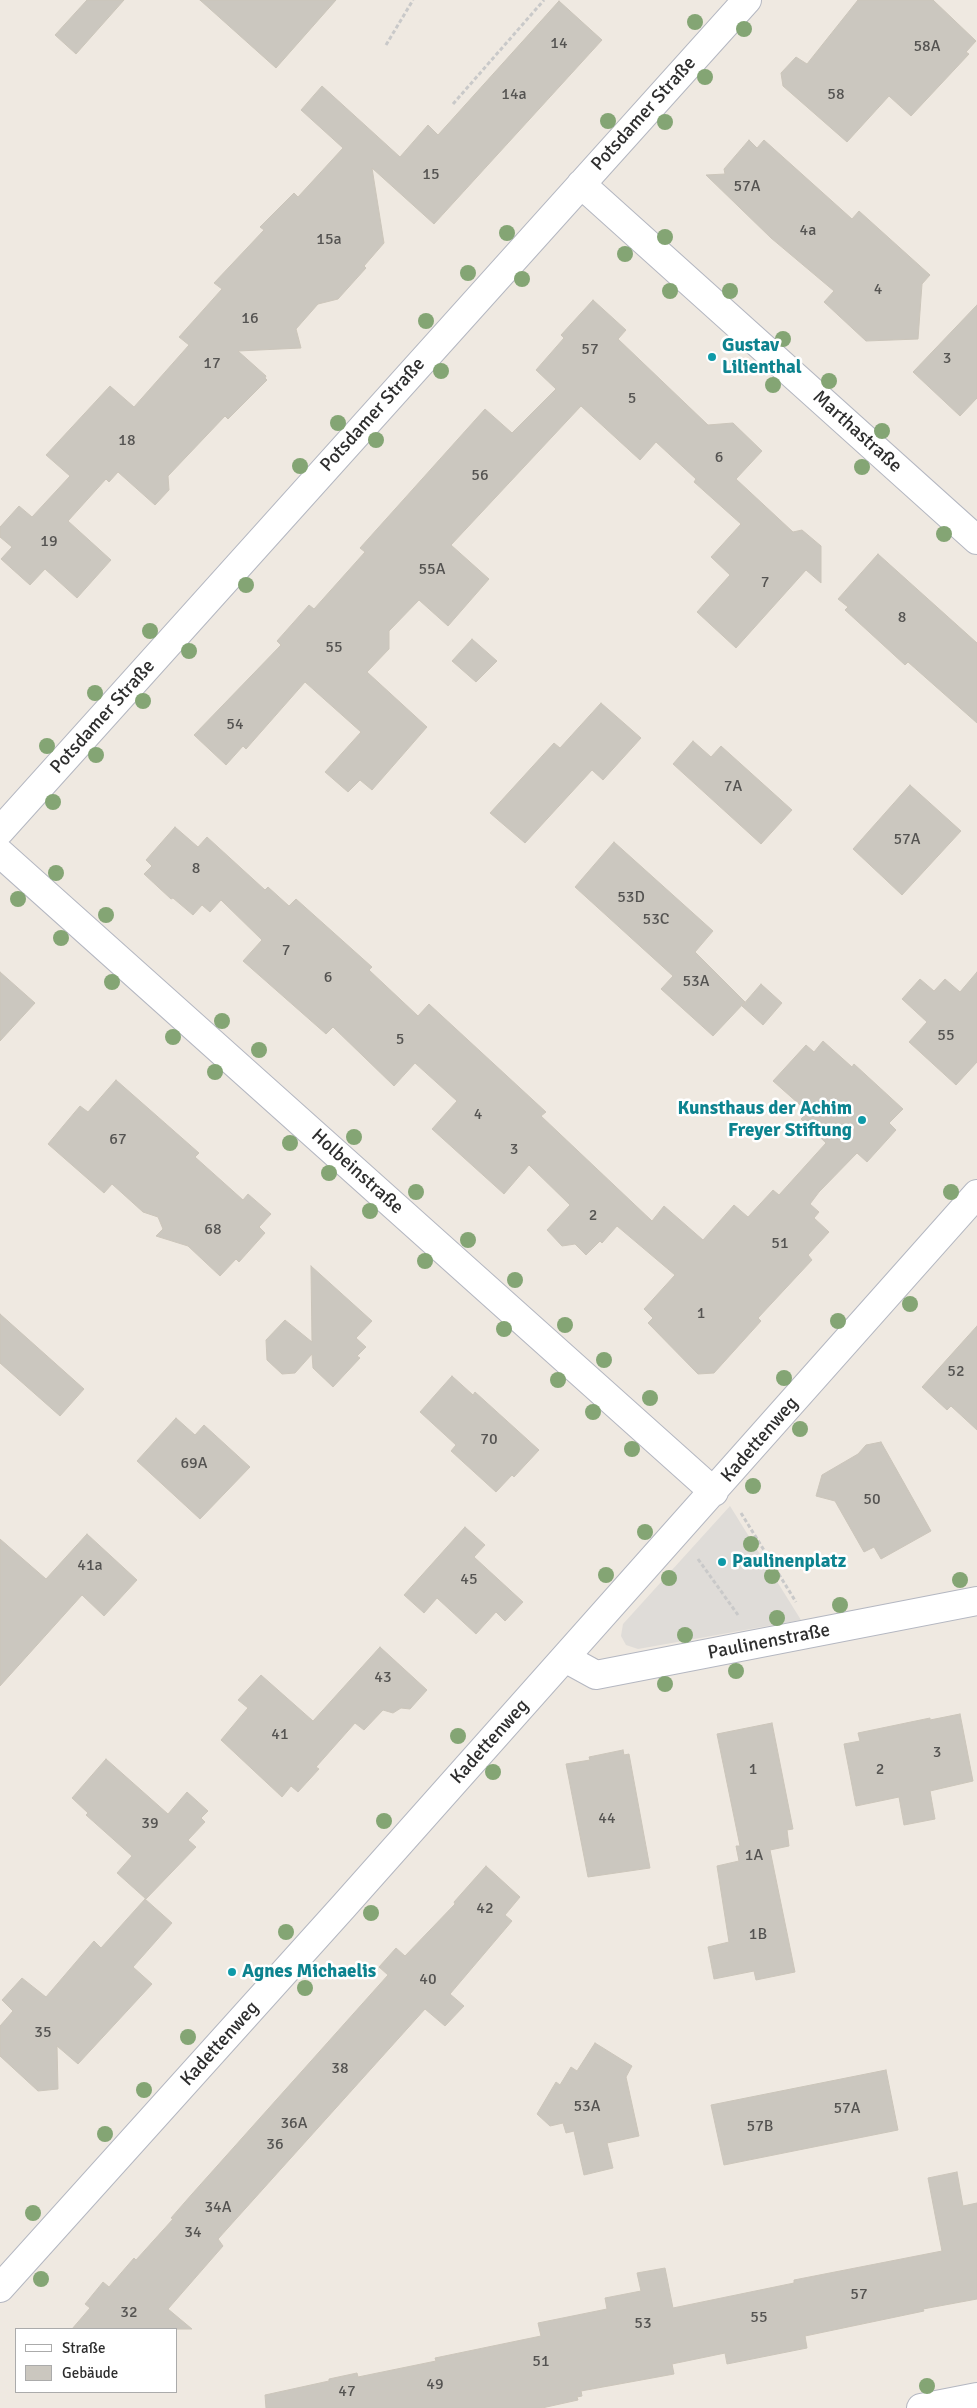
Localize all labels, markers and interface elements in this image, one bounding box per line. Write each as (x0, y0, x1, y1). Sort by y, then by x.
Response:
house number: 14 (550, 34, 568, 54)
house number: 58A (913, 37, 941, 57)
street label: Potsdamer Straße (587, 52, 701, 176)
house number: 14a (501, 85, 527, 105)
house number: 58 (827, 85, 845, 105)
house number: 15 (422, 165, 440, 185)
house number: 57A (733, 177, 761, 197)
house number: 4a (800, 221, 816, 241)
house number: 15a (316, 230, 342, 250)
house number: 4 (874, 280, 882, 300)
house number: 16 (241, 309, 259, 329)
place label: Gustav Lilienthal (722, 335, 802, 379)
house number: 57 (581, 340, 599, 360)
house number: 3 (943, 349, 951, 369)
marker: Gustav Lilienthal (706, 351, 718, 363)
street label: Potsdamer Straße (316, 353, 430, 477)
house number: 17 (203, 354, 221, 374)
street label: Marthastraße (808, 386, 906, 478)
house number: 5 (628, 389, 636, 409)
house number: 18 (118, 431, 136, 451)
house number: 6 (715, 448, 723, 468)
house number: 56 (471, 466, 489, 486)
house number: 19 (40, 532, 58, 552)
house number: 55A (418, 560, 446, 580)
house number: 7 (761, 573, 769, 593)
house number: 8 (898, 608, 906, 628)
house number: 55 (325, 638, 343, 658)
street label: Potsdamer Straße (46, 655, 160, 779)
house number: 54 (226, 715, 244, 735)
house number: 7A (724, 777, 742, 797)
house number: 57A (893, 830, 921, 850)
house number: 8 (192, 859, 200, 879)
house number: 53D (617, 888, 645, 908)
house number: 53C (643, 910, 669, 930)
house number: 7 (282, 941, 290, 961)
house number: 6 (324, 968, 332, 988)
house number: 53A (682, 972, 710, 992)
house number: 55 (937, 1026, 955, 1046)
house number: 5 (396, 1030, 404, 1050)
place label: Kunsthaus der Achim Freyer Stiftung (677, 1098, 852, 1142)
house number: 4 (474, 1105, 482, 1125)
marker: Kunsthaus der Achim Freyer Stiftung (856, 1114, 868, 1126)
street label: Holbeinstraße (306, 1125, 408, 1219)
house number: 67 (109, 1130, 127, 1150)
house number: 3 (510, 1140, 518, 1160)
house number: 2 (589, 1206, 597, 1226)
house number: 68 (204, 1220, 222, 1240)
house number: 51 (771, 1234, 789, 1254)
house number: 1 (697, 1304, 705, 1324)
house number: 52 (947, 1362, 965, 1382)
street label: Kadettenweg (717, 1392, 803, 1488)
house number: 70 (480, 1430, 498, 1450)
house number: 69A (180, 1454, 208, 1474)
house number: 50 (863, 1490, 881, 1510)
place label: Paulinenplatz (732, 1551, 846, 1573)
house number: 41a (77, 1556, 103, 1576)
marker: Paulinenplatz (716, 1556, 728, 1568)
house number: 45 (460, 1570, 478, 1590)
street label: Paulinenstraße (706, 1619, 832, 1665)
house number: 43 (374, 1668, 392, 1688)
street label: Kadettenweg (446, 1695, 534, 1789)
house number: 41 (271, 1725, 289, 1745)
house number: 3 (933, 1743, 941, 1763)
house number: 1 (749, 1760, 757, 1780)
house number: 2 (876, 1760, 884, 1780)
house number: 44 (598, 1809, 616, 1829)
house number: 39 (141, 1814, 159, 1834)
house number: 1A (745, 1846, 763, 1866)
house number: 42 (476, 1899, 494, 1919)
house number: 1B (749, 1925, 767, 1945)
place label: Agnes Michaelis (242, 1961, 376, 1983)
marker: Agnes Michaelis (226, 1966, 238, 1978)
house number: 40 (419, 1970, 437, 1990)
street label: Kadettenweg (176, 1997, 264, 2091)
house number: 35 (34, 2023, 52, 2043)
house number: 38 (331, 2059, 349, 2079)
house number: 53A (573, 2097, 601, 2117)
house number: 57A (833, 2099, 861, 2119)
house number: 36A (280, 2114, 308, 2134)
house number: 57B (747, 2117, 773, 2137)
house number: 36 (266, 2135, 284, 2155)
house number: 34A (204, 2198, 232, 2218)
house number: 34 (184, 2223, 202, 2243)
house number: 57 (850, 2285, 868, 2305)
house number: 32 (120, 2303, 138, 2323)
house number: 55 (750, 2308, 768, 2328)
house number: 53 (634, 2314, 652, 2334)
legend (15, 2328, 178, 2393)
text: Straße (62, 2339, 106, 2357)
house number: 51 (532, 2352, 550, 2372)
text: Gebäude (62, 2364, 118, 2382)
house number: 49 (426, 2375, 444, 2395)
house number: 47 (338, 2382, 356, 2402)

